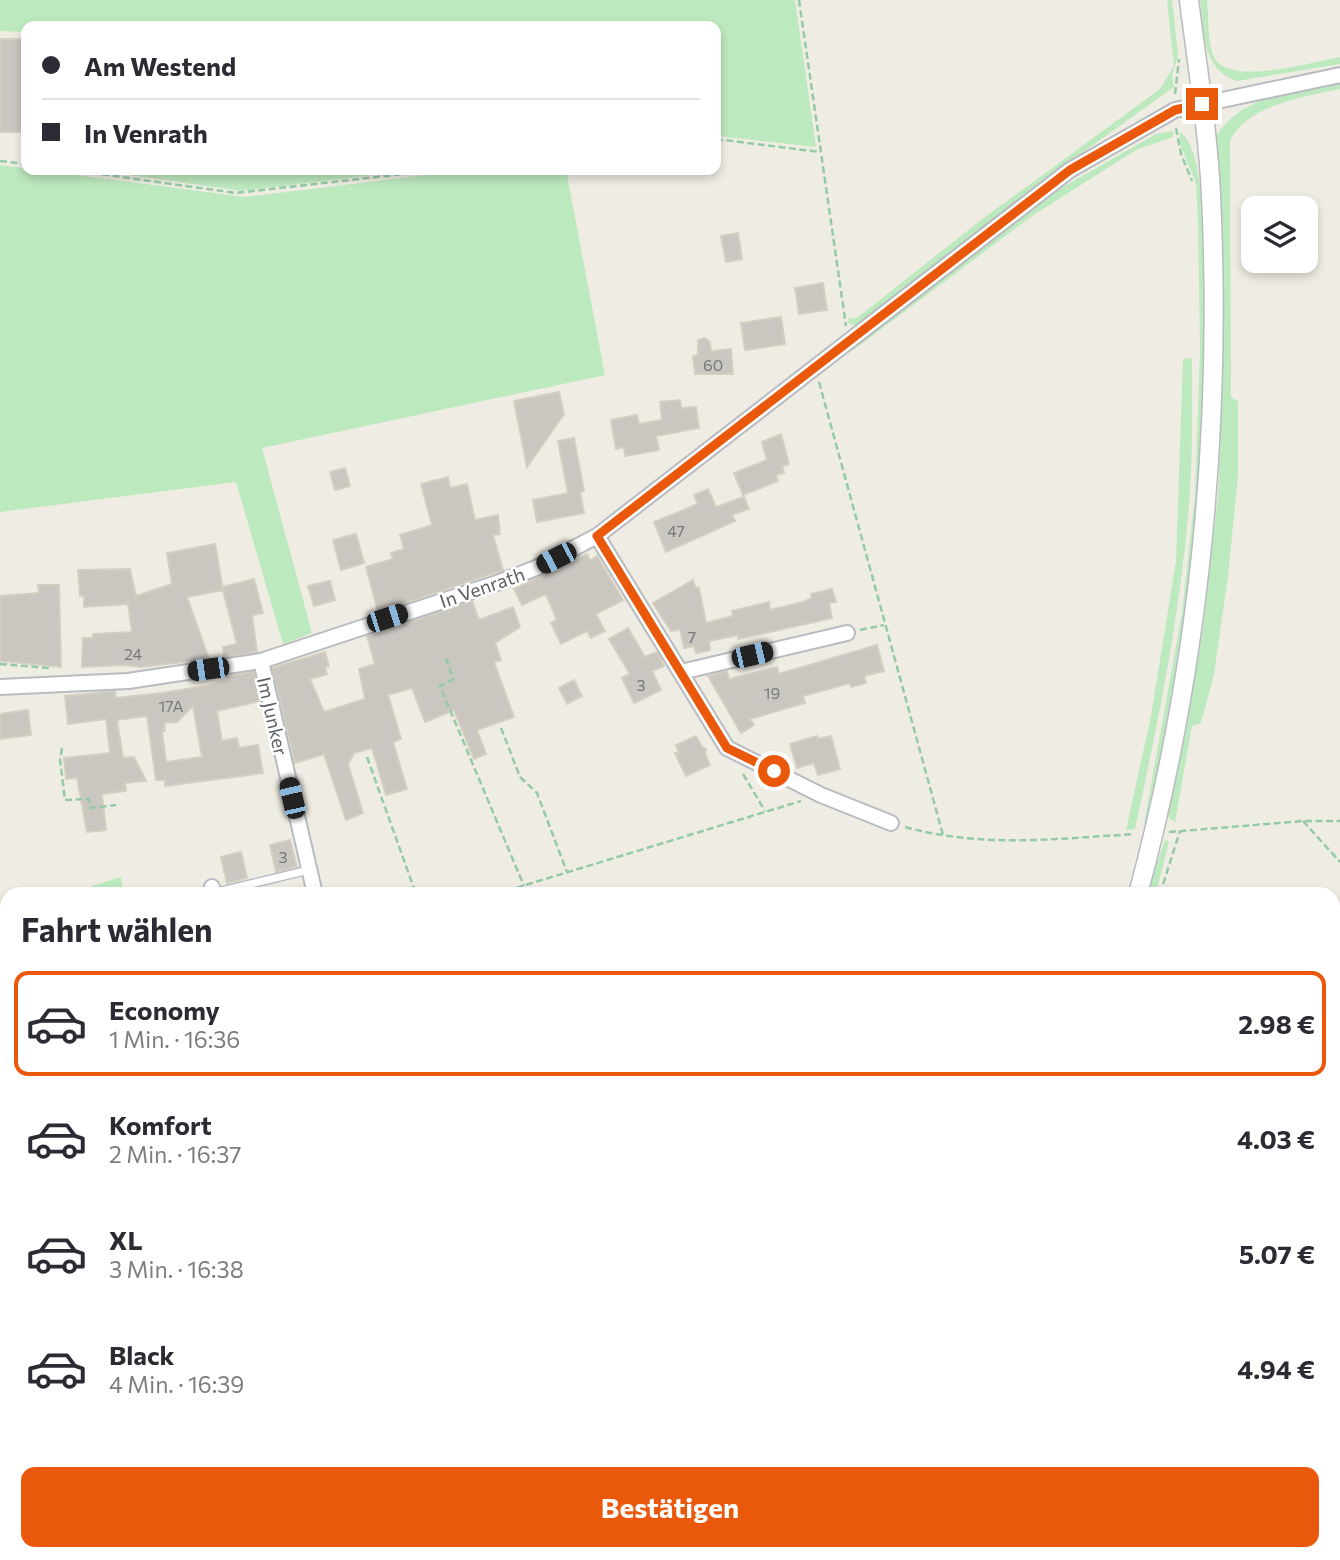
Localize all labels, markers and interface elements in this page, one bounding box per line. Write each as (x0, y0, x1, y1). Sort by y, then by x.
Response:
text: Am Westend (84, 50, 236, 81)
route end (1186, 88, 1218, 120)
text: In Venrath (84, 117, 208, 148)
map controls (1241, 196, 1318, 273)
button: layers (1241, 196, 1318, 273)
house number: 60 (703, 355, 723, 374)
house number: 47 (667, 521, 685, 540)
car (533, 539, 580, 577)
street label: In Venrath (436, 562, 528, 612)
car (364, 602, 411, 634)
house number: 7 (688, 627, 696, 646)
car (730, 640, 775, 670)
house number: 24 (124, 644, 142, 663)
car (186, 656, 231, 682)
street label: Im Junker (253, 674, 293, 758)
house number: 3 (636, 675, 646, 694)
house number: 19 (764, 683, 780, 702)
house number: 17A (159, 696, 183, 715)
route start (758, 755, 790, 787)
car (278, 775, 307, 821)
house number: 3 (278, 847, 288, 866)
text: Fahrt wählen (21, 909, 213, 949)
icon: car (25, 992, 88, 1055)
text: Economy (109, 994, 220, 1025)
text: 2.98 € (1238, 1008, 1315, 1039)
text: 1 Min. · 16:36 (109, 1025, 240, 1053)
icon: car (25, 1107, 88, 1170)
text: Komfort (109, 1109, 212, 1140)
text: 4.03 € (1237, 1123, 1315, 1154)
text: 2 Min. · 16:37 (109, 1140, 241, 1168)
icon: car (25, 1222, 88, 1285)
text: XL (109, 1224, 143, 1255)
text: 5.07 € (1239, 1238, 1315, 1269)
text: 3 Min. · 16:38 (109, 1255, 244, 1283)
icon: car (25, 1337, 88, 1400)
text: Black (109, 1339, 175, 1370)
text: 4.94 € (1237, 1353, 1315, 1384)
text: 4 Min. · 16:39 (109, 1370, 244, 1398)
button: Bestätigen (21, 1467, 1319, 1547)

